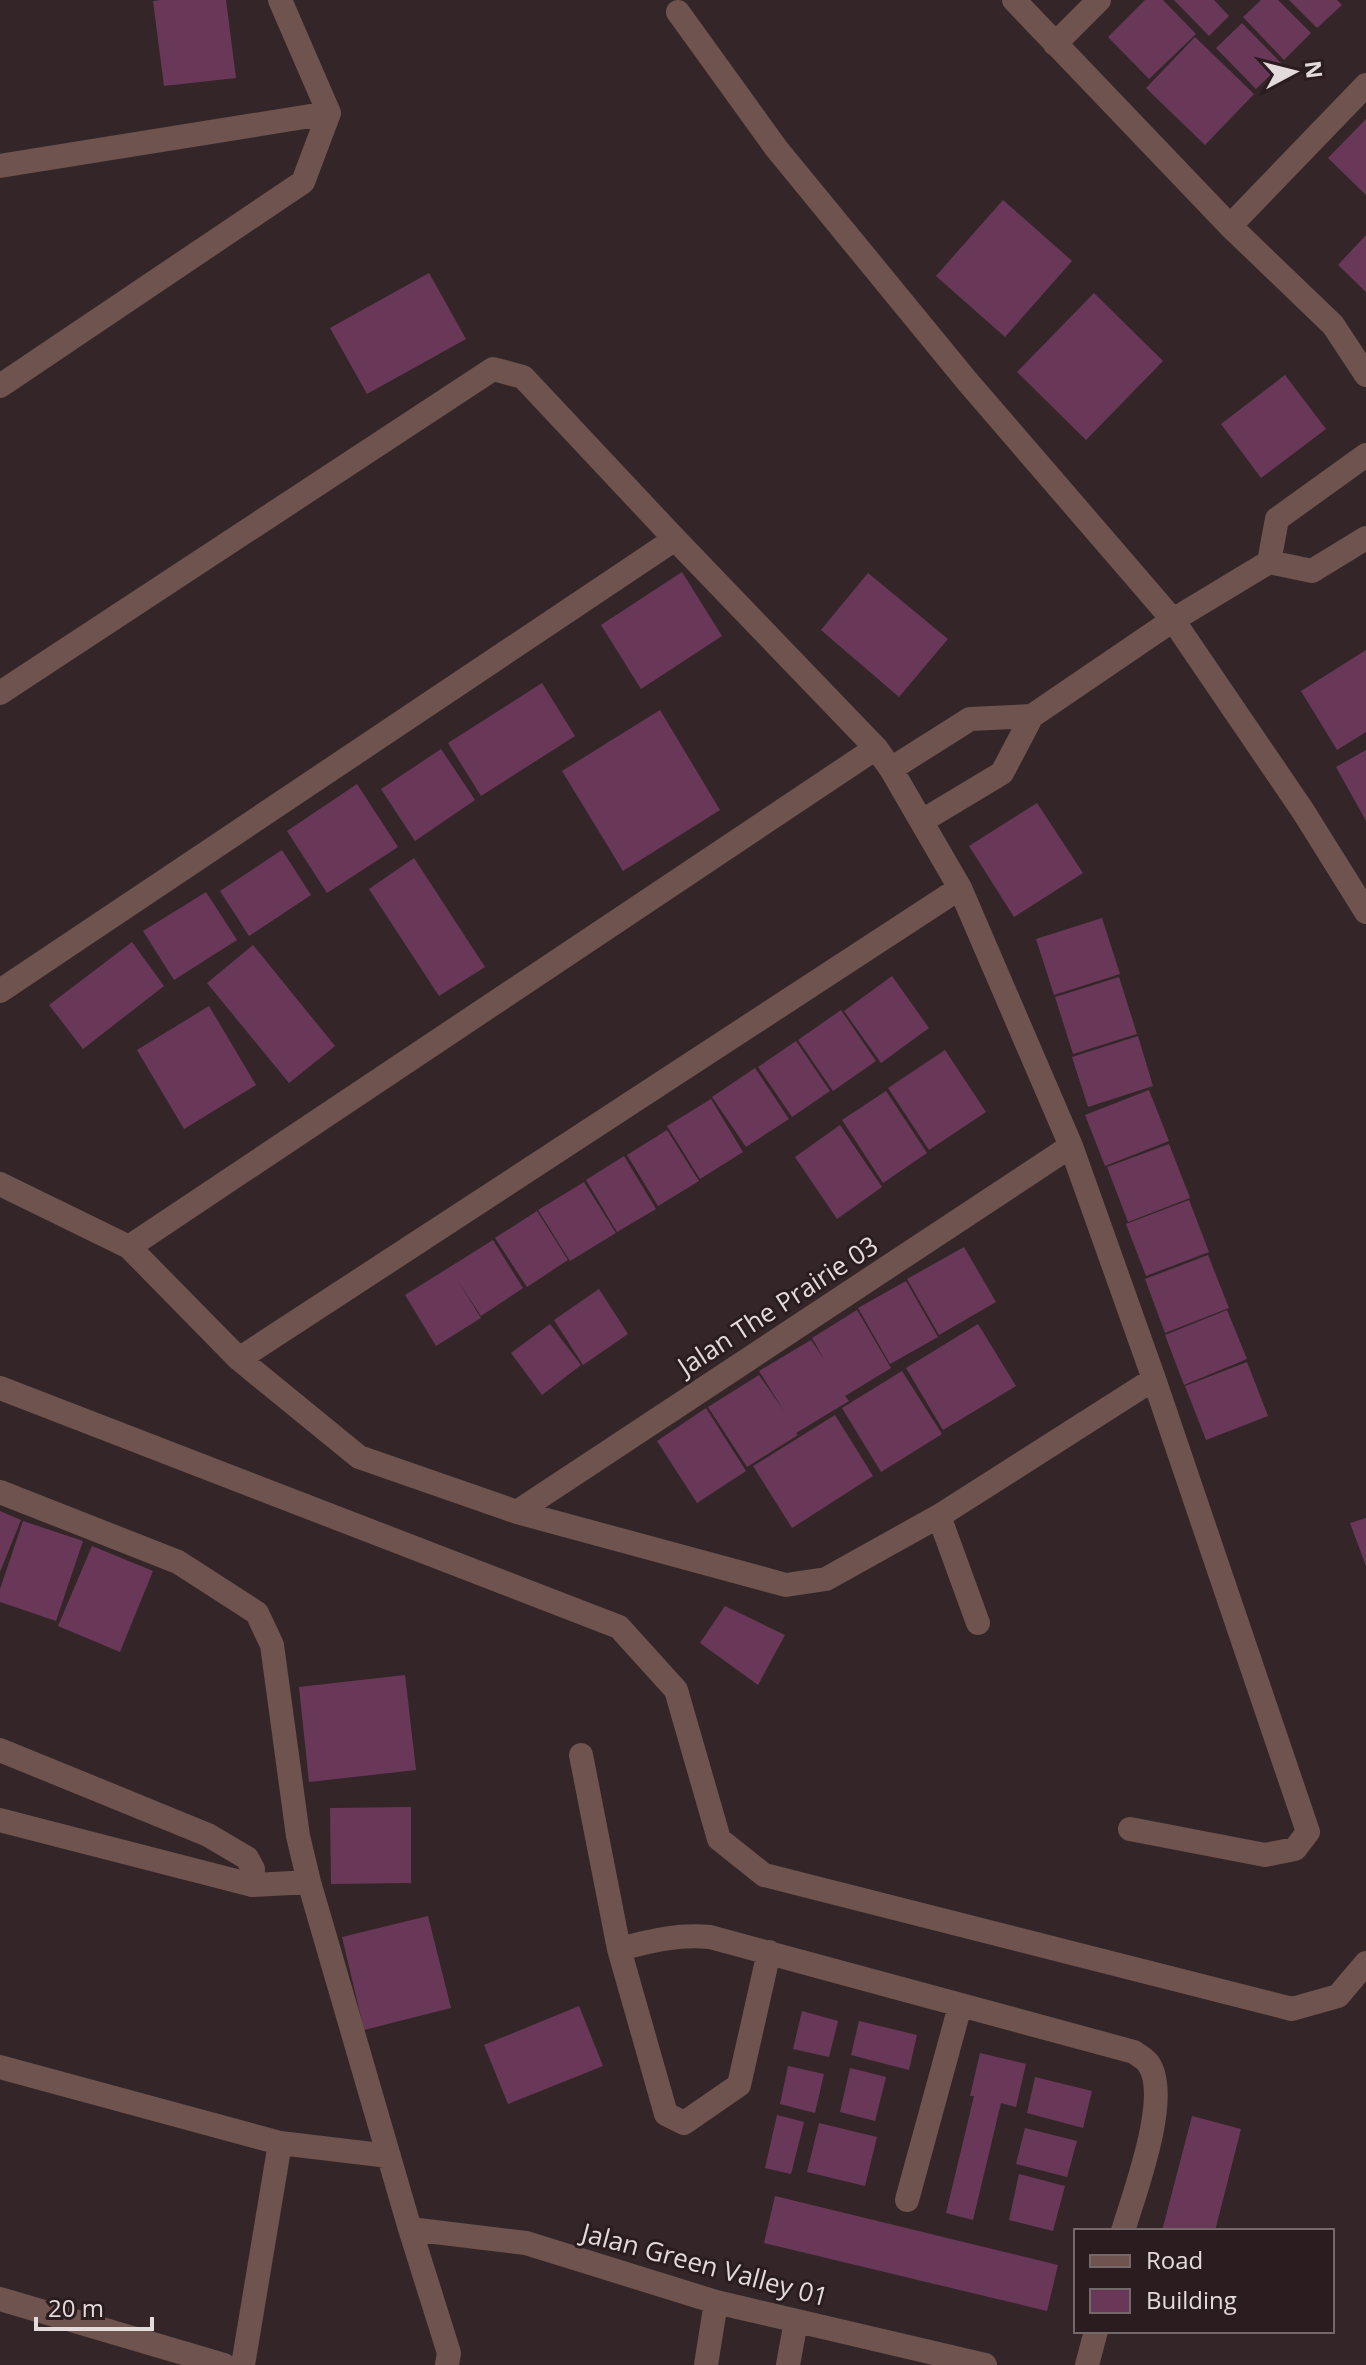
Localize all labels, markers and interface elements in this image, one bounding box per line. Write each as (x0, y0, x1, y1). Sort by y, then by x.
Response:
north arrow (1254, 32, 1334, 112)
text: N (1299, 59, 1331, 80)
street label: Jalan The Prairie 03 (668, 1227, 885, 1385)
street label: Jalan Green Valley 01 (575, 2213, 832, 2314)
legend (1074, 2229, 1334, 2333)
text: Road (1146, 2243, 1203, 2276)
scale bar (36, 2281, 152, 2331)
text: Building (1146, 2283, 1237, 2316)
text: 20 m (48, 2291, 104, 2324)

